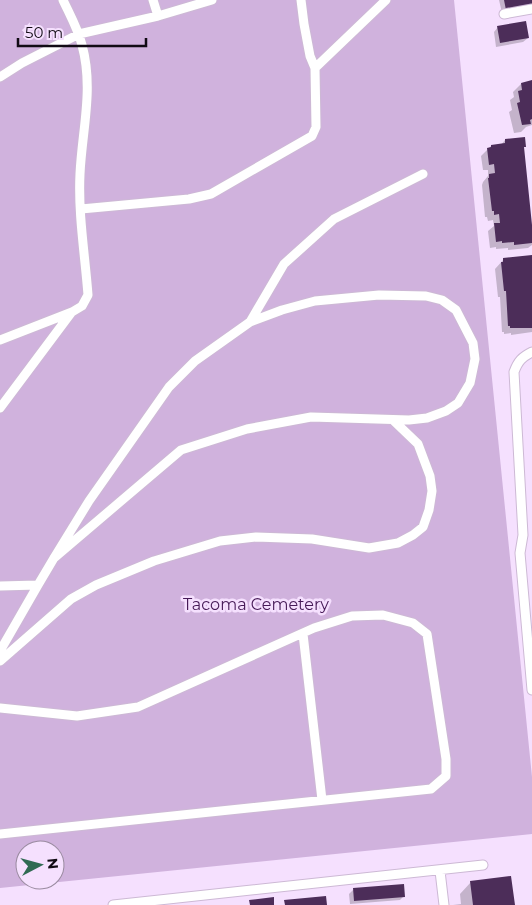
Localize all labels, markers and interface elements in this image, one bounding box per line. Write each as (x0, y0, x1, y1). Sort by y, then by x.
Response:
scale bar (18, 15, 145, 47)
text: 50 m (25, 23, 63, 42)
park label: Tacoma Cemetery (183, 595, 329, 614)
north arrow (15, 840, 65, 890)
text: N (43, 857, 62, 870)

